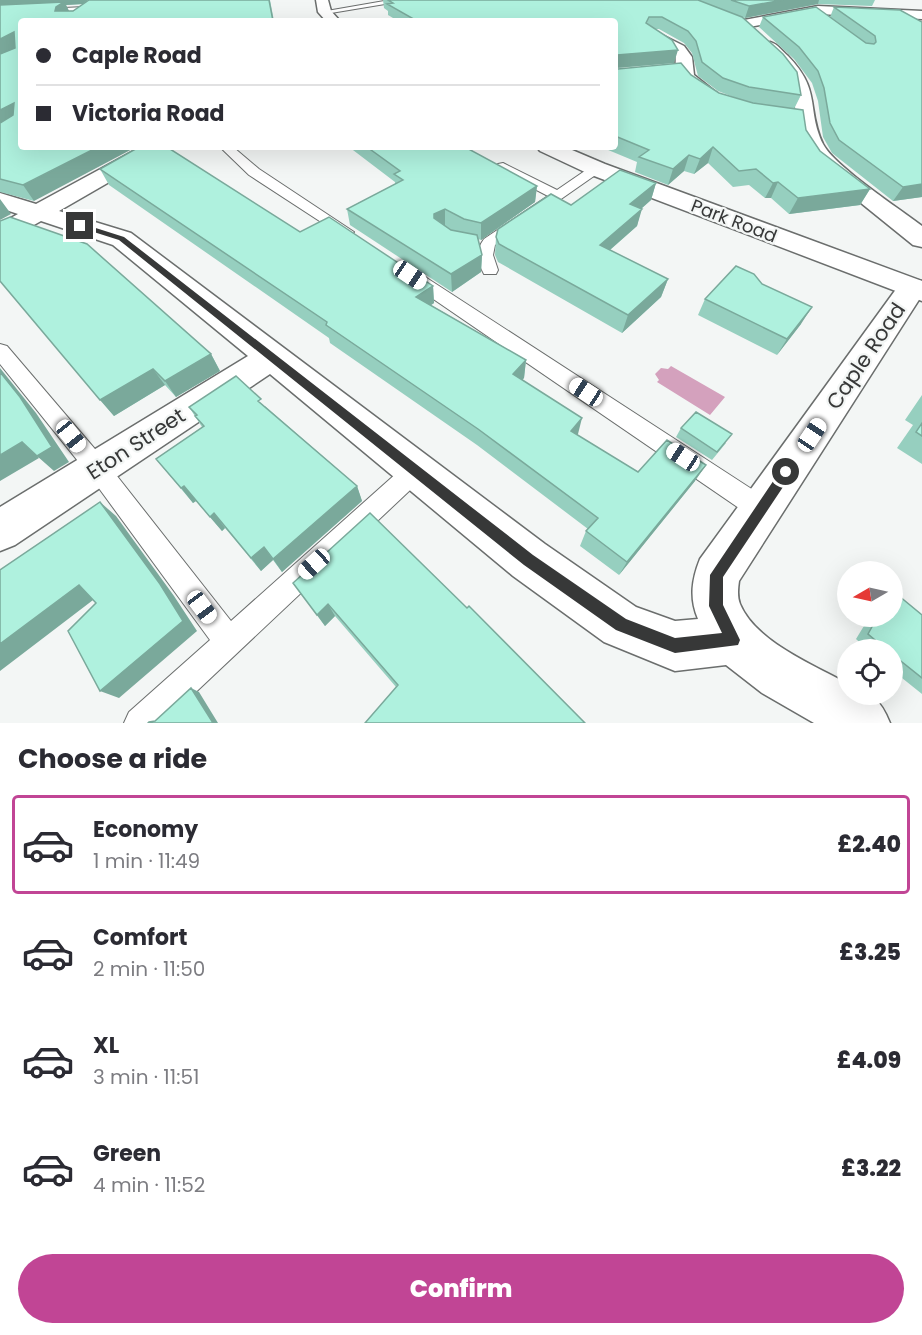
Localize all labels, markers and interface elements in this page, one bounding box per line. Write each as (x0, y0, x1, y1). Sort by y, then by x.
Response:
text: Caple Road (72, 40, 202, 71)
text: Victoria Road (72, 98, 225, 129)
street label: Park Road (688, 193, 781, 248)
route end (66, 212, 93, 239)
car (390, 257, 430, 293)
street label: Caple Road (819, 297, 912, 415)
car (566, 375, 606, 409)
street label: Eton Street (81, 401, 191, 486)
car (794, 415, 830, 455)
car (53, 416, 89, 456)
car (663, 440, 703, 474)
route start (772, 458, 799, 485)
car (295, 545, 333, 583)
north arrow (837, 561, 903, 627)
map controls (837, 561, 903, 705)
car (184, 587, 220, 627)
button: locate (837, 639, 903, 705)
text: Choose a ride (18, 740, 207, 777)
text: Economy (93, 814, 198, 845)
icon: car (21, 818, 75, 872)
text: £2.40 (837, 829, 901, 860)
text: 1 min · 11:49 (93, 847, 200, 875)
text: Comfort (93, 922, 187, 953)
icon: car (21, 926, 75, 980)
text: £3.25 (839, 937, 901, 968)
text: 2 min · 11:50 (93, 955, 205, 983)
text: XL (93, 1030, 119, 1061)
icon: car (21, 1034, 75, 1088)
text: £4.09 (837, 1045, 901, 1076)
text: 3 min · 11:51 (93, 1063, 199, 1091)
text: Green (93, 1138, 161, 1169)
icon: car (21, 1142, 75, 1196)
text: £3.22 (841, 1153, 901, 1184)
text: 4 min · 11:52 (93, 1171, 205, 1199)
button: Confirm (18, 1254, 904, 1323)

